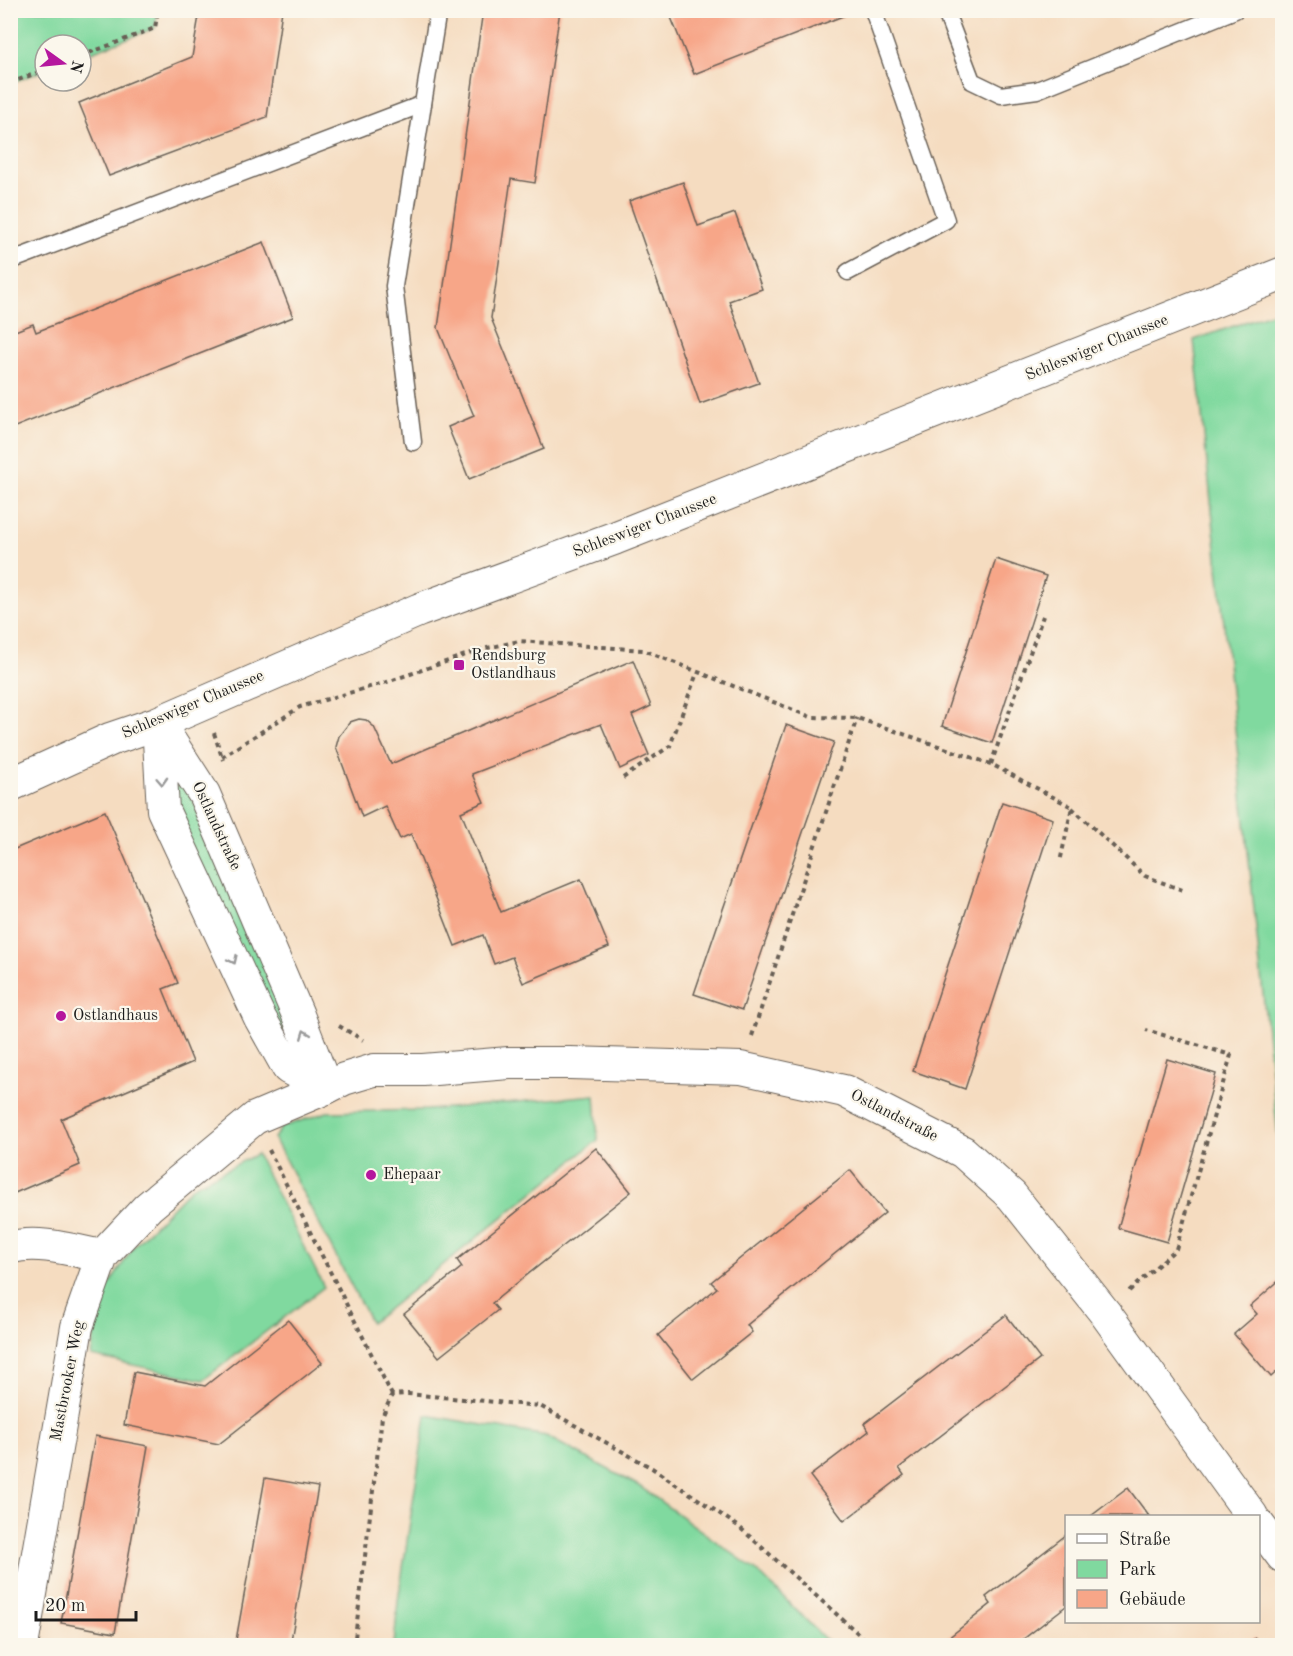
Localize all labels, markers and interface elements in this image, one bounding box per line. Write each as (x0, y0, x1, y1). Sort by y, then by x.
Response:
north arrow (33, 33, 93, 93)
text: N (66, 58, 85, 75)
street label: Schleswiger Chaussee (1023, 312, 1171, 384)
street label: Schleswiger Chaussee (571, 491, 719, 561)
place label: Rendsburg Ostlandhaus (471, 648, 556, 682)
marker: Rendsburg Ostlandhaus (452, 658, 466, 672)
street label: Schleswiger Chaussee (120, 668, 266, 742)
one-way arrow (155, 777, 168, 786)
street label: Ostlandstraße (189, 779, 243, 873)
one-way arrow (226, 954, 238, 965)
place label: Ostlandhaus (73, 1008, 158, 1024)
marker: Ostlandhaus (54, 1009, 68, 1023)
one-way arrow (300, 1029, 312, 1040)
street label: Ostlandstraße (848, 1087, 940, 1145)
place label: Ehepaar (383, 1167, 441, 1183)
marker: Ehepaar (364, 1168, 378, 1182)
street label: Mastbrooker Weg (48, 1319, 88, 1443)
legend (1065, 1515, 1260, 1623)
text: Straße (1119, 1531, 1170, 1549)
text: Park (1119, 1561, 1156, 1579)
scale bar (36, 1584, 136, 1622)
text: Gebäude (1119, 1591, 1186, 1609)
text: 20 m (45, 1597, 85, 1615)

